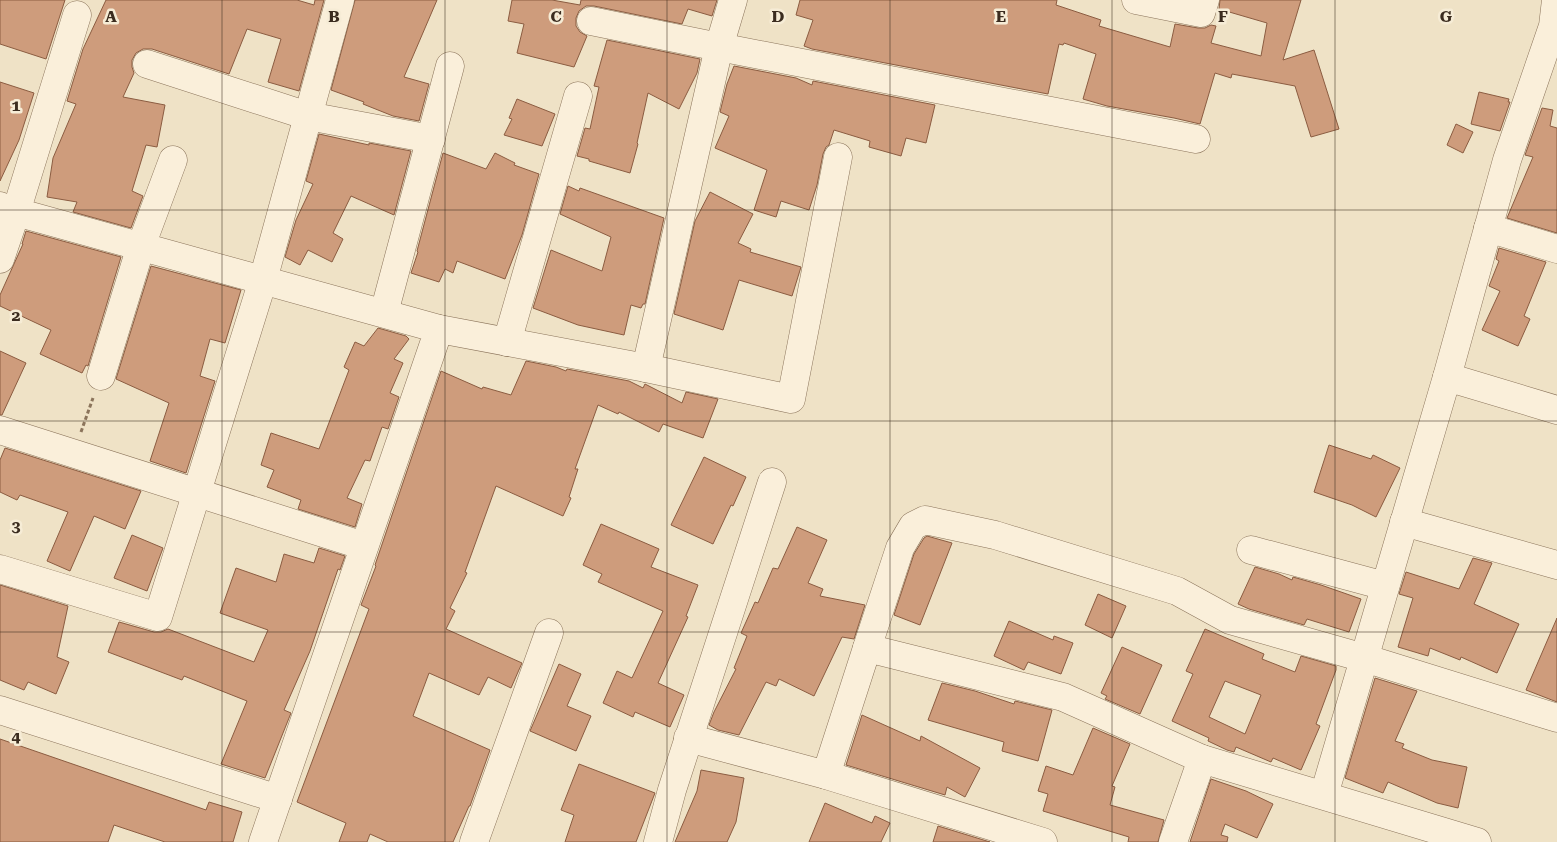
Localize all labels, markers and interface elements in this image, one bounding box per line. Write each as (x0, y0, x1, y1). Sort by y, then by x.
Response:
text: A (105, 7, 117, 26)
text: B (328, 7, 340, 26)
text: C (550, 7, 562, 26)
text: D (772, 7, 785, 26)
text: E (996, 7, 1006, 26)
text: F (1218, 7, 1228, 26)
text: G (1440, 7, 1453, 26)
text: 1 (12, 96, 21, 115)
text: 2 (12, 306, 21, 325)
text: 3 (12, 517, 21, 536)
text: 4 (12, 727, 21, 746)

